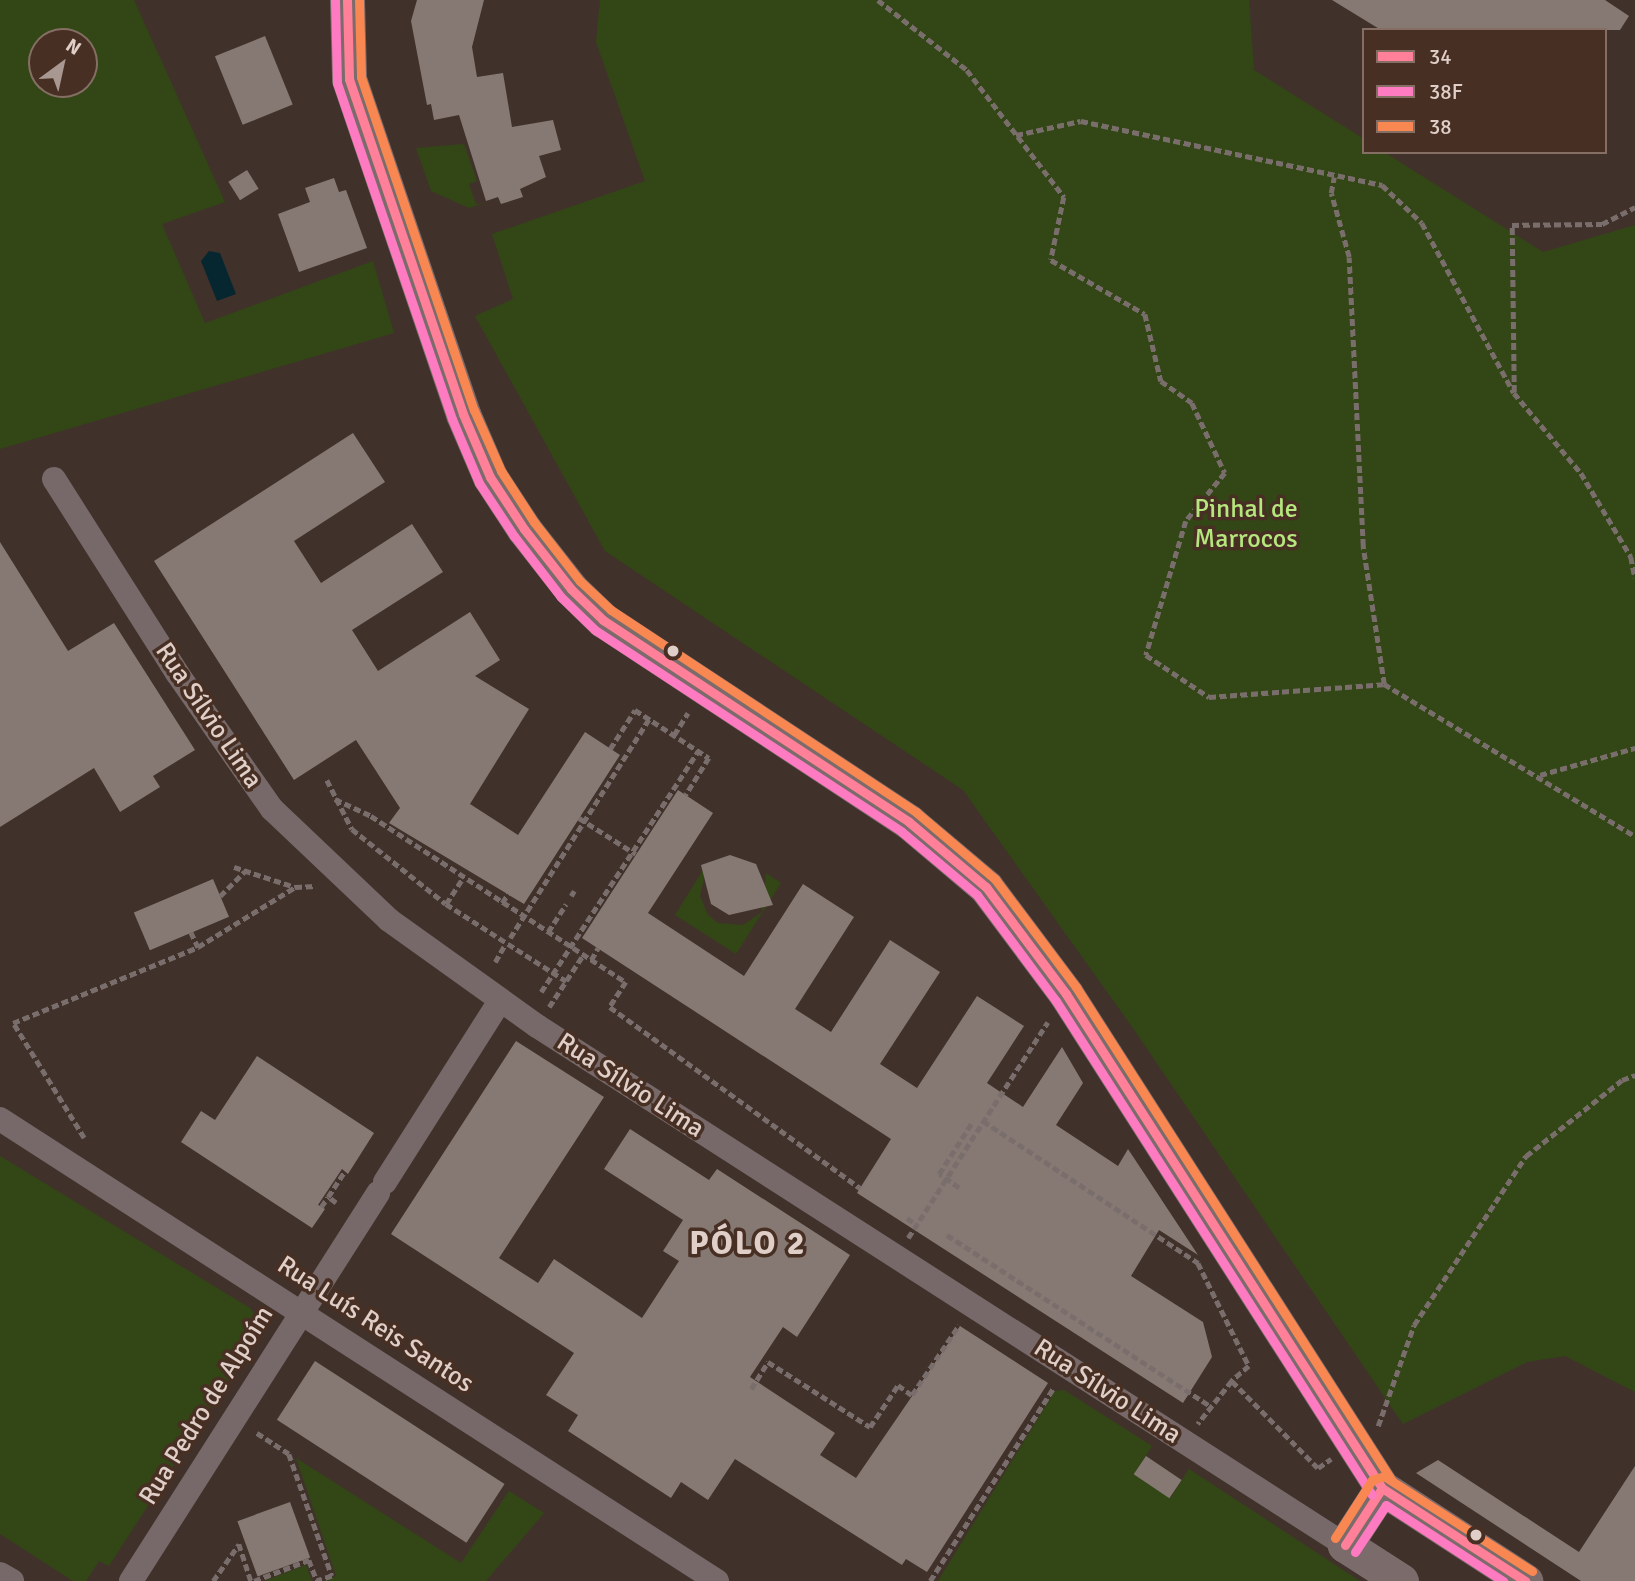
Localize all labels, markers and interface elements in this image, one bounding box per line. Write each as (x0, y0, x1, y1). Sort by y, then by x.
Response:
north arrow (28, 28, 98, 98)
legend (1362, 28, 1607, 154)
text: N (61, 33, 85, 61)
text: 34 (1429, 44, 1452, 70)
text: 38F (1429, 79, 1463, 105)
text: 38 (1429, 114, 1452, 140)
park label: Pinhal de Marrocos (1194, 494, 1298, 556)
street label: Rua Sílvio Lima (148, 637, 268, 795)
unlabelled marker (666, 644, 680, 658)
street label: Rua Sílvio Lima (551, 1027, 709, 1145)
district label: PÓLO 2 (690, 1224, 806, 1264)
street label: Rua Luís Reis Santos (271, 1250, 479, 1400)
street label: Rua Pedro de Alpoím (133, 1301, 281, 1511)
street label: Rua Sílvio Lima (1028, 1333, 1186, 1451)
unlabelled marker (1469, 1528, 1483, 1542)

